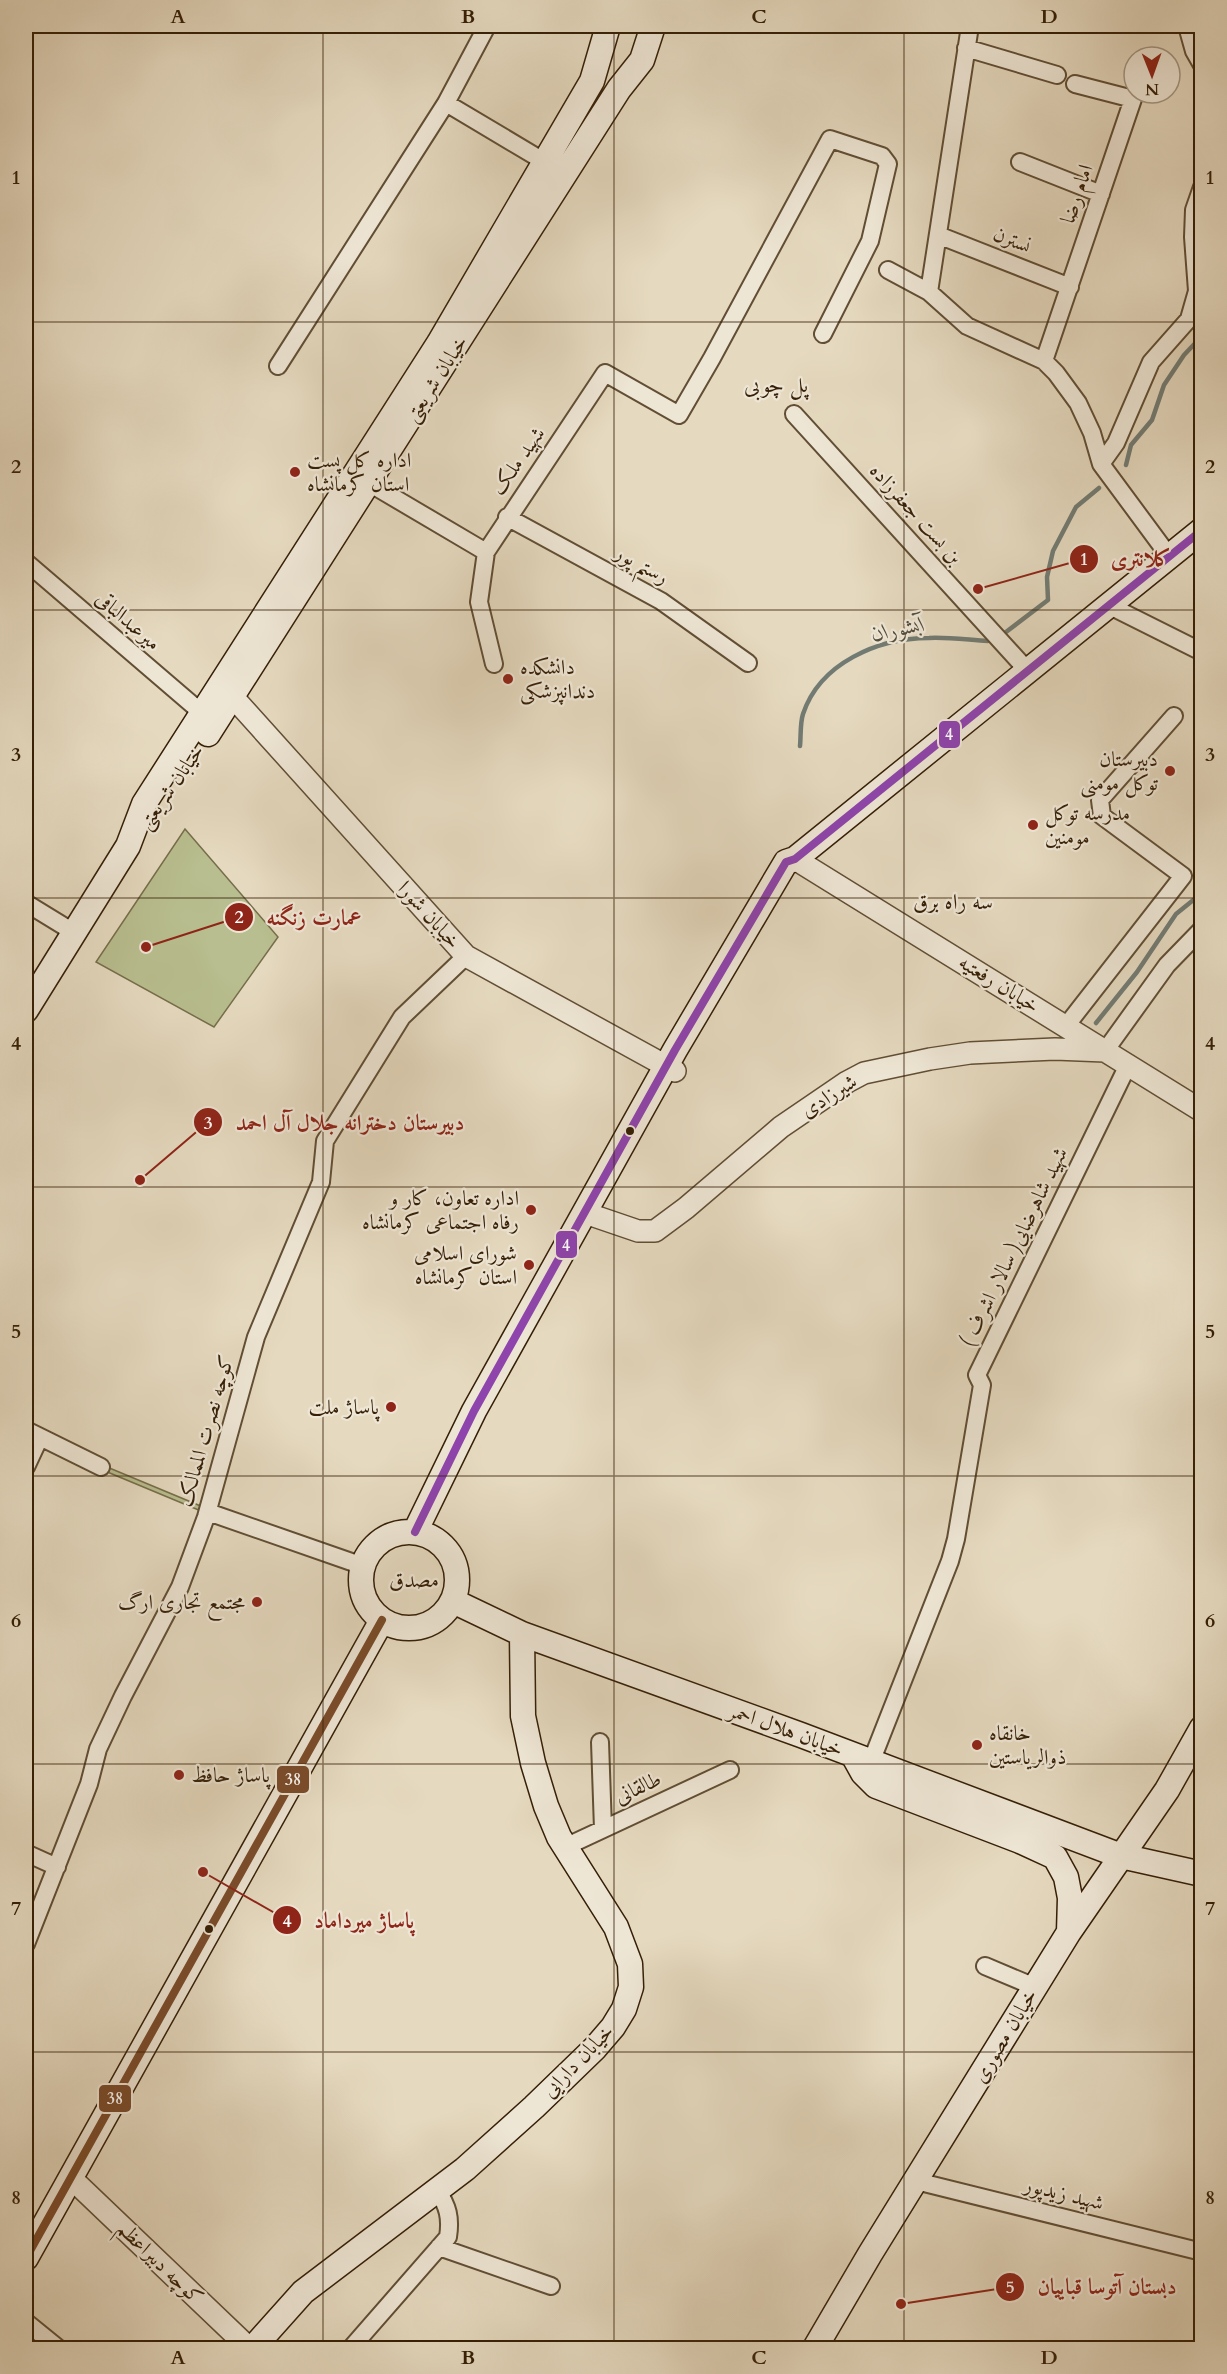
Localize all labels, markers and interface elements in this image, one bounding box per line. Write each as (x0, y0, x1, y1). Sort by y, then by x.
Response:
text: A (170, 3, 186, 30)
text: B (461, 3, 475, 30)
text: C (751, 3, 767, 30)
text: D (1040, 3, 1058, 30)
north arrow (1122, 45, 1182, 105)
text: N (1145, 78, 1159, 100)
street label: امام رضا (1053, 161, 1103, 228)
text: 1 (11, 164, 21, 191)
text: 1 (1205, 164, 1215, 191)
street label: نسترن (989, 219, 1035, 261)
street label: خیابان شریعتی (397, 330, 475, 428)
district label: پل چوبی (744, 370, 810, 401)
street label: شهید ملک (484, 421, 552, 501)
place label: اداره کل پست استان کرمانشاه (307, 446, 411, 499)
text: 2 (11, 453, 21, 480)
text: 2 (1205, 453, 1215, 480)
street label: بن بست جعفرزاده (863, 457, 969, 571)
marker: اداره کل پست استان کرمانشاه (288, 465, 302, 479)
street label: رستم پور (605, 537, 674, 597)
callout: کلانتری (1069, 539, 1183, 579)
text: کلانتری (1111, 544, 1171, 574)
text: 1 (1079, 547, 1089, 572)
street label: میرعبدالباقی (89, 585, 167, 657)
water label: آبشوران (869, 609, 927, 649)
place label: دانشکده دندانپزشکی (520, 653, 595, 706)
marker: دانشکده دندانپزشکی (501, 672, 515, 686)
line badge: 4 (938, 720, 961, 749)
text: 4 (945, 724, 953, 746)
street label: خیابان شریعتی (131, 738, 211, 836)
text: 3 (11, 741, 21, 768)
text: 3 (1205, 741, 1215, 768)
place label: دبیرستان توکل مومنی (1080, 745, 1159, 798)
marker: دبیرستان توکل مومنی (1163, 764, 1177, 778)
place label: مدرسه توکل مومنین (1045, 799, 1130, 852)
marker: مدرسه توکل مومنین (1026, 818, 1040, 832)
street label: خیابان شورا (391, 875, 467, 955)
district label: سه راه برق (913, 887, 993, 917)
callout: عمارت زنگنه (224, 897, 373, 937)
text: عمارت زنگنه (266, 903, 362, 933)
text: 2 (234, 905, 244, 930)
street label: خیابان رفعتیه (953, 948, 1045, 1020)
text: 4 (11, 1030, 21, 1057)
text: 4 (1205, 1030, 1215, 1057)
street label: شیرزادی (795, 1067, 863, 1125)
callout: دبیرستان دخترانه جلال آل احمد (193, 1102, 476, 1142)
text: دبیرستان دخترانه جلال آل احمد (236, 1108, 464, 1138)
text: 3 (203, 1111, 213, 1136)
unlabelled marker (624, 1125, 636, 1137)
street label: شهید شاهرضایی( سالار اشرف ) (953, 1142, 1075, 1352)
place label: اداره تعاون، کار و رفاه اجتماعی کرمانشاه (362, 1184, 519, 1237)
marker: اداره تعاون، کار و رفاه اجتماعی کرمانشاه (524, 1203, 538, 1217)
line badge: 4 (555, 1230, 578, 1259)
text: 4 (562, 1235, 570, 1257)
place label: شورای اسلامی استان کرمانشاه (414, 1239, 517, 1292)
marker: شورای اسلامی استان کرمانشاه (522, 1258, 536, 1272)
text: 5 (11, 1318, 21, 1345)
text: 5 (1205, 1318, 1215, 1345)
street label: کوچه نصرت الممالک (170, 1352, 242, 1510)
place label: پاساژ ملت (309, 1393, 380, 1422)
marker: پاساژ ملت (384, 1400, 398, 1414)
district label: مصدق (389, 1565, 439, 1595)
place label: مجتمع تجاری ارگ (118, 1588, 245, 1621)
marker: مجتمع تجاری ارگ (250, 1595, 264, 1609)
text: 6 (11, 1607, 21, 1634)
text: 6 (1205, 1607, 1215, 1634)
street label: خیابان هلال احمر (723, 1695, 847, 1764)
place label: خانقاه ذوالریاستین (989, 1719, 1066, 1772)
marker: خانقاه ذوالریاستین (970, 1738, 984, 1752)
place label: پاساژ حافظ (191, 1761, 271, 1790)
line badge: 38 (276, 1765, 310, 1794)
street label: طالقانی (610, 1765, 666, 1811)
marker: پاساژ حافظ (172, 1768, 186, 1782)
text: 38 (285, 1769, 301, 1791)
text: 7 (11, 1895, 21, 1922)
text: 7 (1205, 1895, 1215, 1922)
callout: پاساژ میرداماد (272, 1900, 426, 1940)
text: پاساژ میرداماد (314, 1906, 416, 1937)
text: 4 (282, 1909, 292, 1934)
unlabelled marker (203, 1923, 215, 1935)
street label: خیابان مصوری (965, 1983, 1045, 2089)
street label: خیابان دارایی (535, 2018, 621, 2104)
line badge: 38 (98, 2084, 132, 2113)
text: 38 (107, 2088, 123, 2110)
street label: شهید زیدپور (1019, 2170, 1107, 2218)
text: 8 (11, 2184, 21, 2211)
text: 8 (1205, 2184, 1215, 2211)
street label: کوچه دبیراعظم (107, 2215, 209, 2315)
callout: دبستان آتوسا قباییان (995, 2267, 1188, 2307)
text: دبستان آتوسا قباییان (1037, 2272, 1177, 2302)
text: 5 (1005, 2275, 1015, 2300)
text: A (170, 2344, 186, 2371)
text: B (461, 2344, 475, 2371)
text: C (751, 2344, 767, 2371)
text: D (1040, 2344, 1058, 2371)

